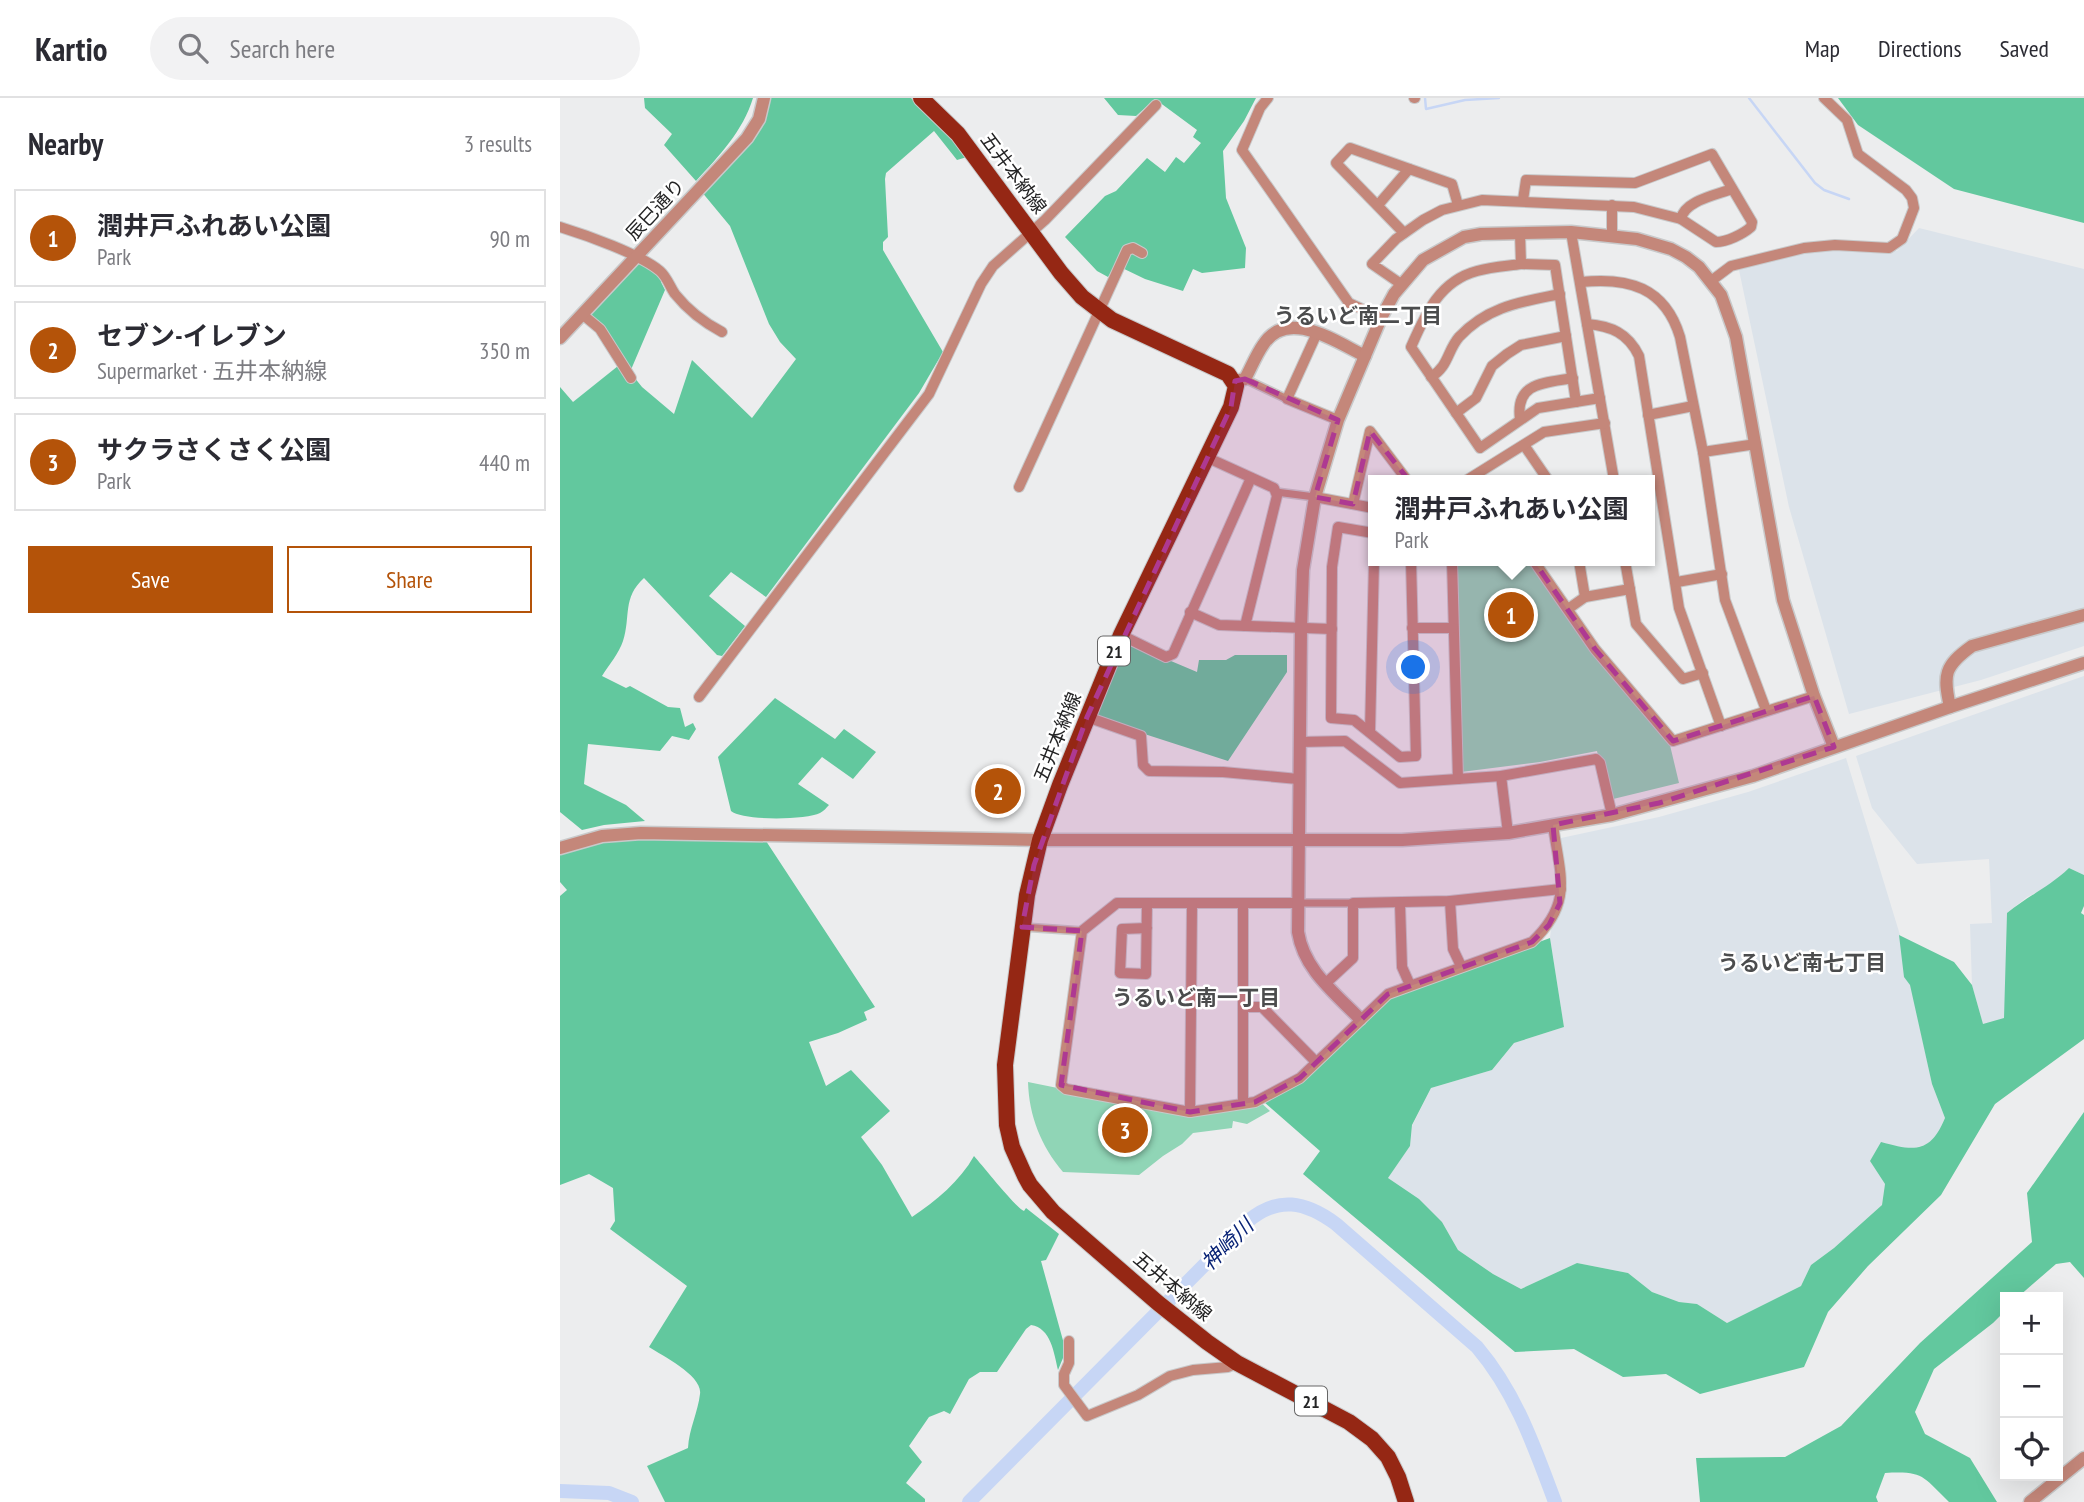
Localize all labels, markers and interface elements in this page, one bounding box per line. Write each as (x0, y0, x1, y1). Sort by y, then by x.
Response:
search box (150, 17, 640, 80)
text: Kartio (35, 27, 108, 70)
icon: search (174, 29, 212, 67)
text: Search here (230, 32, 335, 65)
text: Map (1805, 33, 1840, 64)
text: Directions (1878, 33, 1962, 64)
text: Saved (2000, 33, 2049, 64)
text: Nearby (28, 124, 103, 163)
street label: 五井本納線 (976, 128, 1052, 218)
text: 3 results (464, 129, 532, 158)
street label: 辰巳通り (620, 173, 690, 245)
text: 潤井戸ふれあい公園 (97, 209, 331, 242)
text: 1 (48, 224, 59, 253)
text: 90 m (489, 224, 530, 253)
text: Park (97, 242, 131, 271)
district label: うるいど南二丁目 (1274, 302, 1442, 329)
text: セブン-イレブン (97, 319, 287, 352)
text: 2 (48, 336, 59, 365)
text: 350 m (479, 336, 530, 365)
text: Supermarket · 五井本納線 (97, 356, 327, 385)
text: サクラさくさく公園 (97, 433, 331, 466)
text: 3 (48, 448, 59, 477)
text: 440 m (479, 448, 530, 477)
text: Park (97, 466, 131, 495)
popup (1368, 475, 1655, 566)
text: 潤井戸ふれあい公園 (1394, 492, 1629, 525)
text: Park (1394, 525, 1429, 554)
button: Save (28, 546, 273, 613)
button: Share (287, 546, 532, 613)
pin: 1 (1488, 589, 1534, 641)
road number: 21 (1098, 636, 1130, 666)
your location (1396, 650, 1430, 684)
street label: 五井本納線 (1028, 688, 1086, 786)
pin: 2 (975, 765, 1021, 817)
district label: うるいど南七丁目 (1718, 949, 1886, 976)
district label: うるいど南一丁目 (1112, 984, 1280, 1011)
pin: 3 (1102, 1104, 1148, 1156)
water label: 神崎川 (1195, 1211, 1260, 1276)
street label: 五井本納線 (1129, 1246, 1217, 1326)
map controls (2000, 1292, 2063, 1481)
button: + (2000, 1292, 2063, 1355)
button: − (2000, 1355, 2063, 1418)
road number: 21 (1295, 1386, 1327, 1416)
button: locate (2000, 1418, 2063, 1481)

